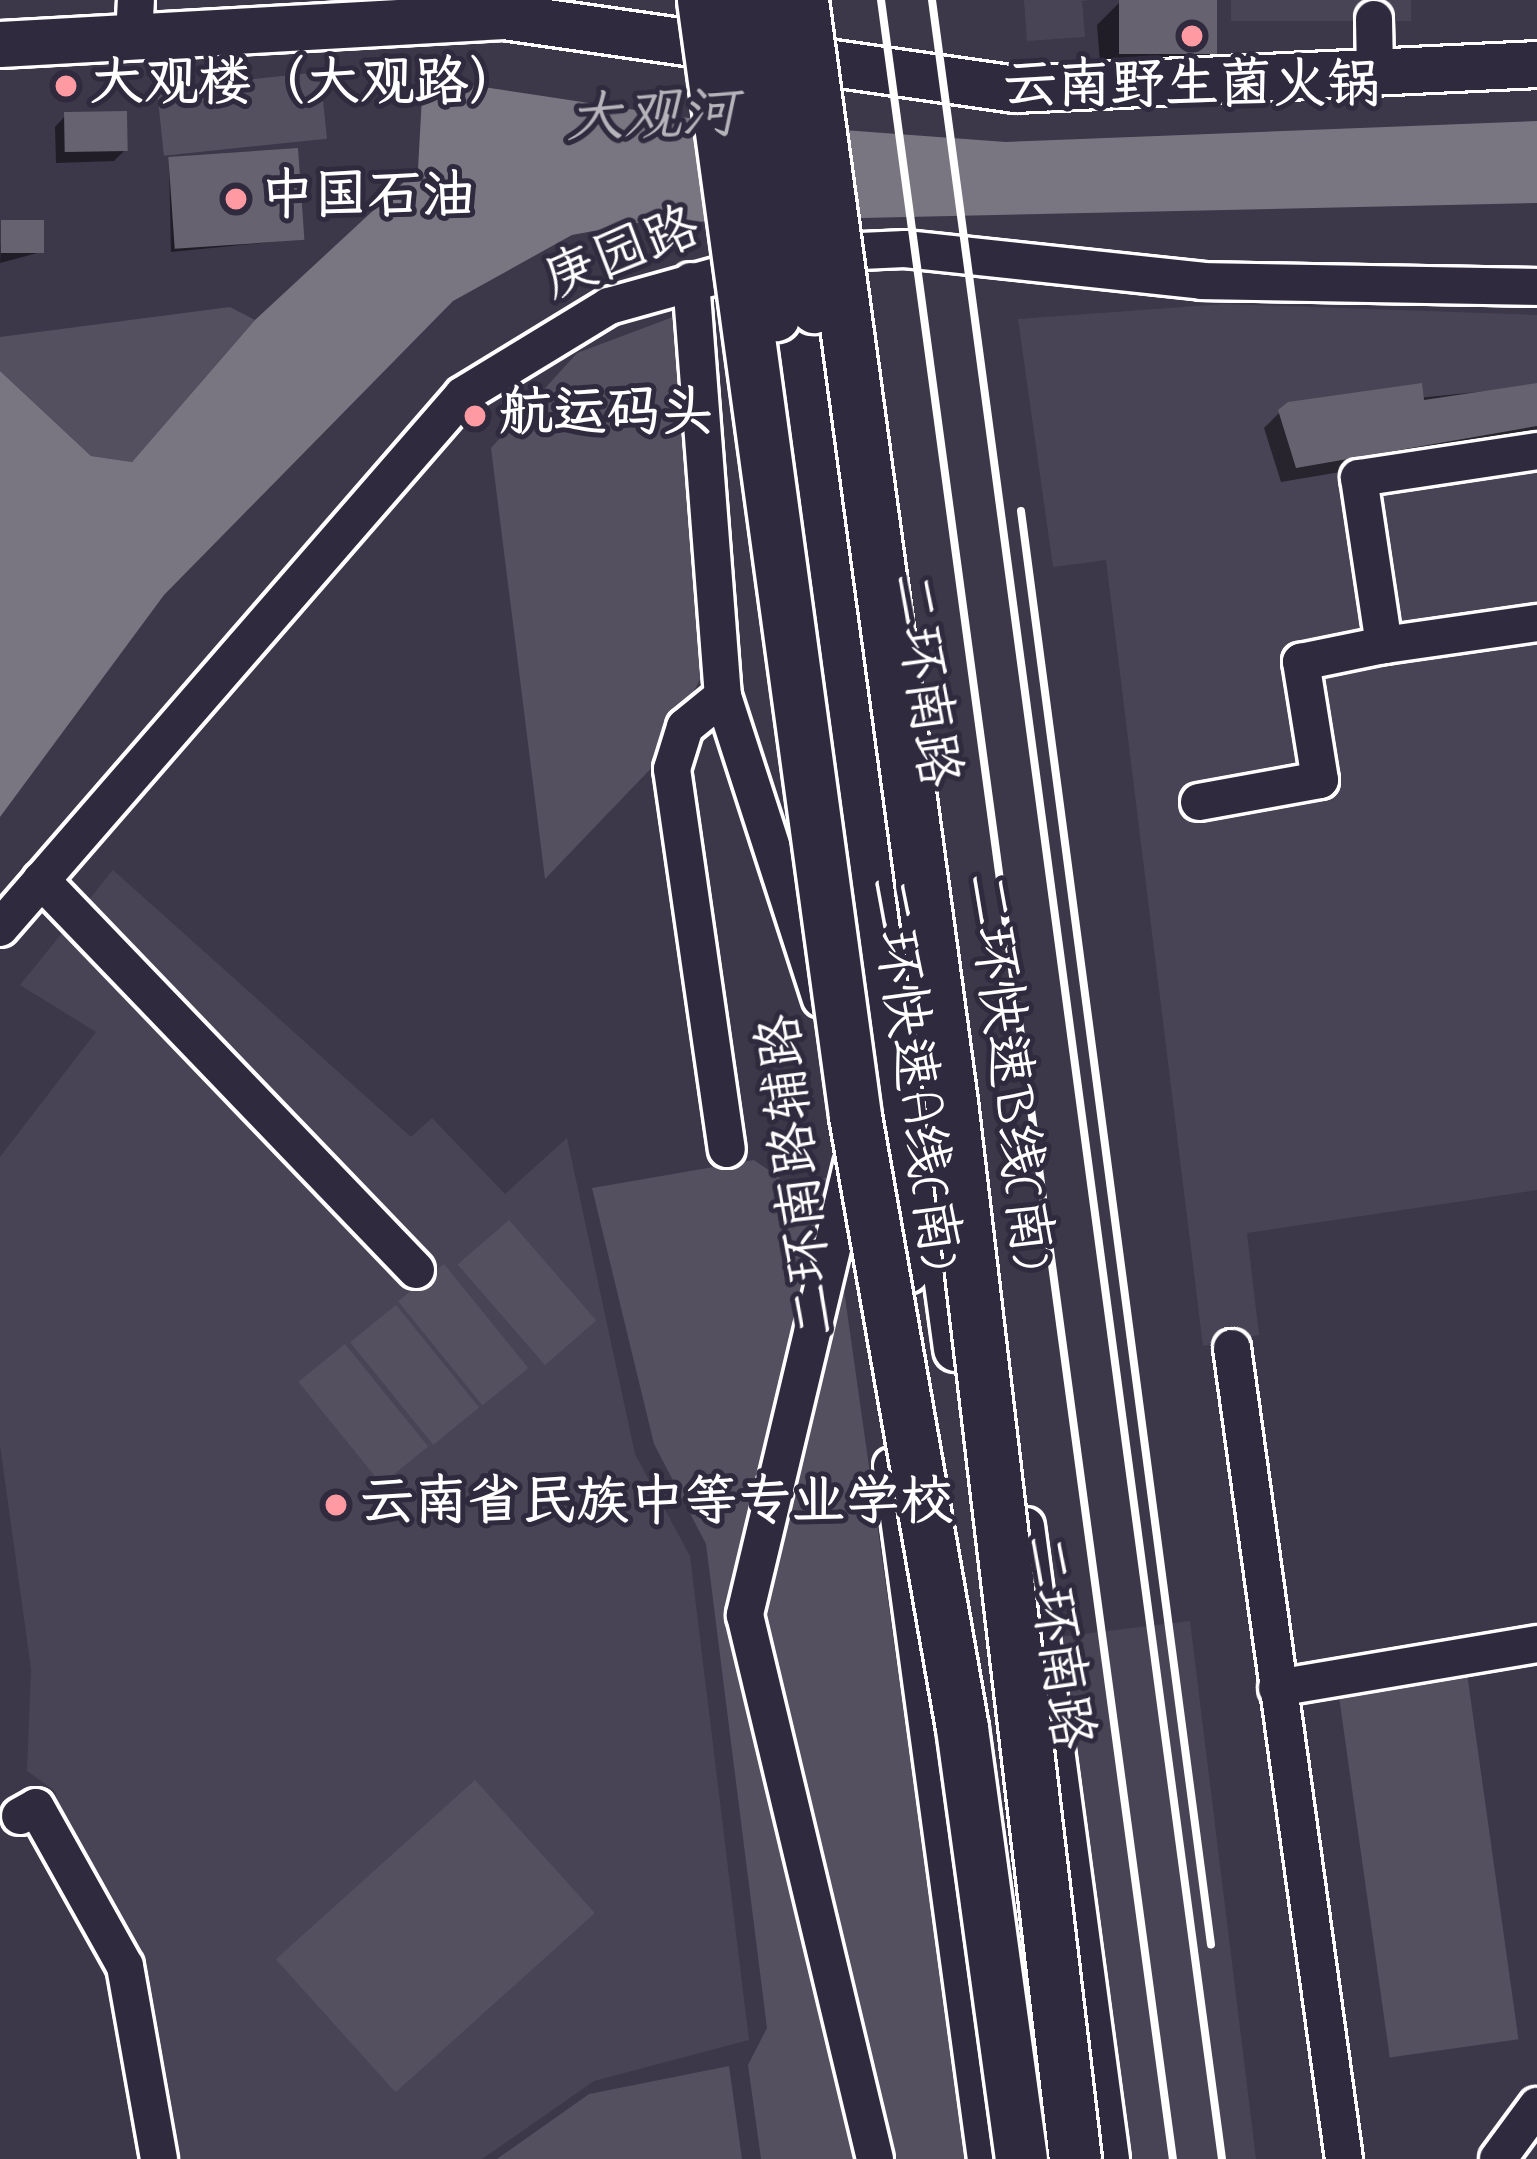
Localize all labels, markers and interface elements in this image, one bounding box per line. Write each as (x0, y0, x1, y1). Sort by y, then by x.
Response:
marker: 云南野生菌火锅 (1179, 23, 1205, 49)
place label: 大观楼（大观路） (90, 54, 522, 118)
place label: 云南野生菌火锅 (1003, 56, 1381, 120)
marker: 大观楼（大观路） (53, 73, 79, 99)
water label: 大观河 (565, 83, 739, 157)
place label: 中国石油 (260, 167, 476, 231)
marker: 中国石油 (223, 186, 249, 212)
street label: 庚园路 (535, 197, 709, 315)
place label: 航运码头 (499, 384, 715, 448)
marker: 航运码头 (462, 403, 488, 429)
street label: 二环南路 (875, 569, 969, 791)
street label: 二环快速B线(南) (950, 869, 1062, 1273)
street label: 二环快速A线(南) (851, 873, 971, 1273)
street label: 二环南路辅路 (749, 1010, 853, 1340)
place label: 云南省民族中等专业学校 (360, 1473, 954, 1537)
marker: 云南省民族中等专业学校 (323, 1492, 349, 1518)
street label: 二环南路 (1008, 1531, 1102, 1753)

